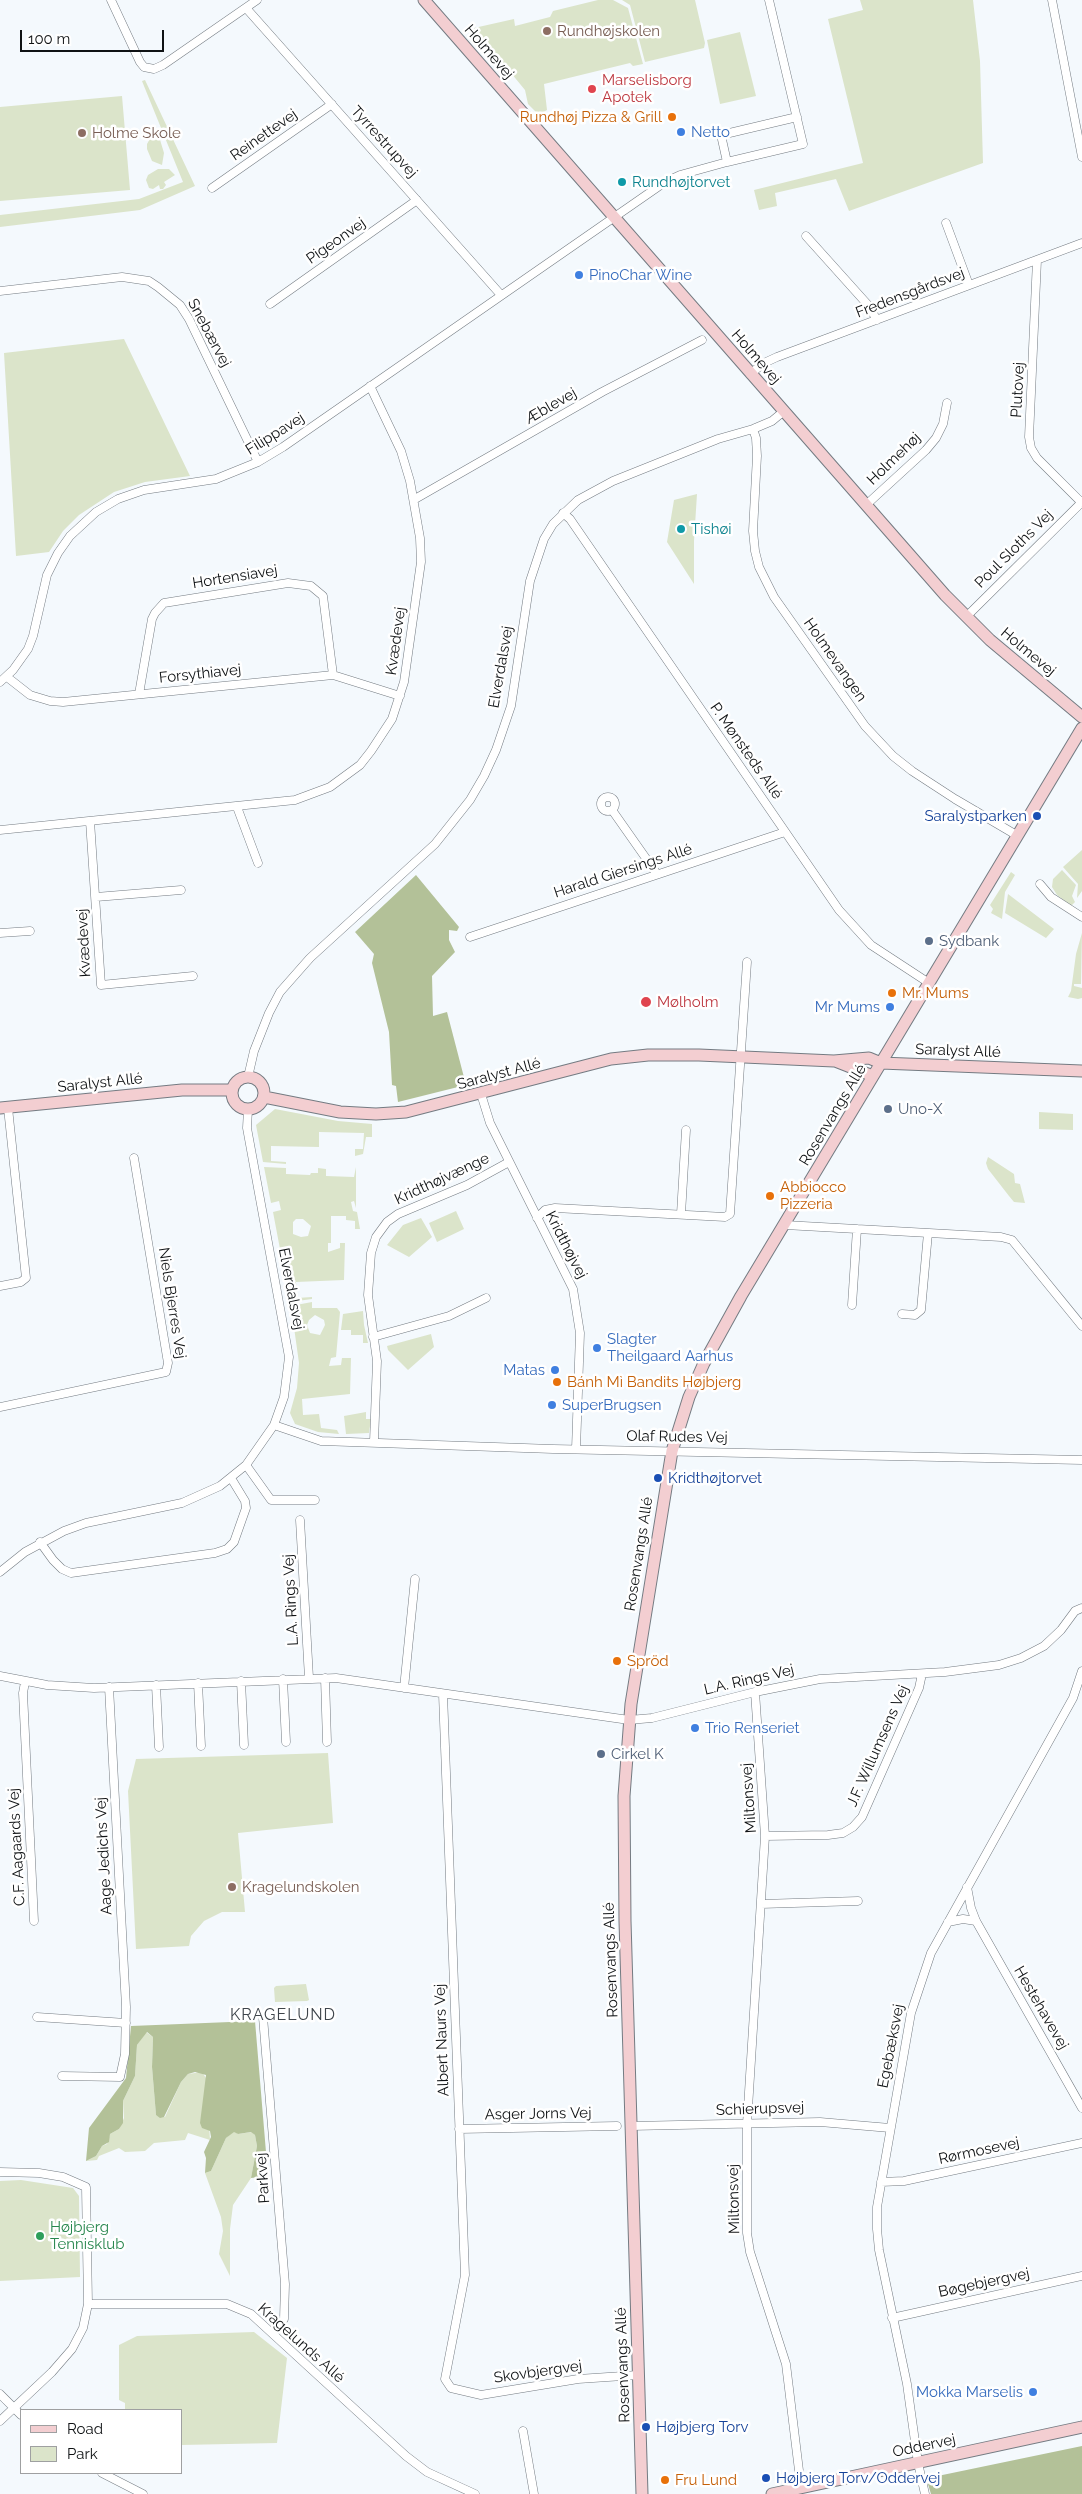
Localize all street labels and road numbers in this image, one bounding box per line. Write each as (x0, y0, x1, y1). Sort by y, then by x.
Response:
street label: Holmevej (460, 21, 518, 83)
street label: Tyrrestrupvej (347, 102, 421, 182)
street label: Reinettevej (227, 105, 301, 165)
street label: Pigeonvej (303, 214, 369, 268)
street label: Fredensgårdsvej (853, 264, 967, 322)
street label: Snebærvej (183, 296, 235, 370)
street label: Holmevej (727, 326, 785, 388)
street label: Plutovej (1008, 362, 1028, 418)
street label: Æblevej (522, 384, 580, 428)
street label: Filippavej (242, 409, 308, 459)
street label: Holmehøj (863, 429, 925, 489)
street label: Poul Sloths Vej (971, 506, 1057, 592)
street label: Hortensiavej (191, 561, 279, 593)
street label: Kvædevej (382, 606, 410, 676)
street label: Holmevangen (800, 615, 870, 705)
street label: Holmevej (997, 624, 1059, 680)
street label: Elverdalsvej (485, 625, 517, 709)
street label: Forsythiavej (158, 661, 242, 687)
street label: P. Mønsteds Allé (706, 699, 786, 803)
street label: Harald Giersings Allé (551, 840, 695, 902)
street label: Kvædevej (73, 908, 95, 978)
street label: Saralyst Allé (915, 1041, 1001, 1061)
street label: Saralyst Allé (455, 1054, 543, 1094)
street label: Rosenvangs Allé (796, 1061, 870, 1169)
street label: Saralyst Allé (56, 1070, 144, 1096)
street label: Kridthøjvænge (392, 1149, 492, 1209)
street label: Kridthøjvej (541, 1208, 591, 1282)
street label: Niels Bjerres Vej (154, 1246, 190, 1360)
street label: Elverdalsvej (274, 1246, 308, 1332)
street label: Olaf Rudes Vej (626, 1427, 728, 1447)
street label: Rosenvangs Allé (621, 1496, 657, 1612)
street label: L.A. Rings Vej (280, 1554, 302, 1646)
street label: L.A. Rings Vej (702, 1661, 796, 1699)
street label: J.F. Willumsens Vej (843, 1682, 913, 1810)
street label: Miltonsvej (738, 1762, 760, 1834)
street label: C.F. Aagaards Vej (5, 1788, 29, 1906)
street label: Aage Jedichs Vej (92, 1797, 116, 1915)
street label: Rosenvangs Allé (600, 1902, 622, 2018)
street label: Hestehavevej (1010, 1963, 1072, 2053)
street label: Albert Naurs Vej (431, 1983, 453, 2097)
street label: Egebæksvej (874, 2002, 908, 2090)
street label: Schierupsvej (715, 2098, 805, 2120)
street label: Asger Jorns Vej (484, 2104, 592, 2124)
street label: Rørmosevej (937, 2134, 1021, 2168)
street label: Parkvej (252, 2152, 274, 2204)
street label: Miltonsvej (724, 2164, 744, 2234)
street label: Bøgebjergvej (937, 2265, 1031, 2301)
street label: Kragelunds Allé (254, 2299, 348, 2387)
street label: Rosenvangs Allé (612, 2307, 634, 2423)
street label: Skovbjergvej (493, 2357, 583, 2387)
street label: Oddervej (891, 2431, 957, 2461)

